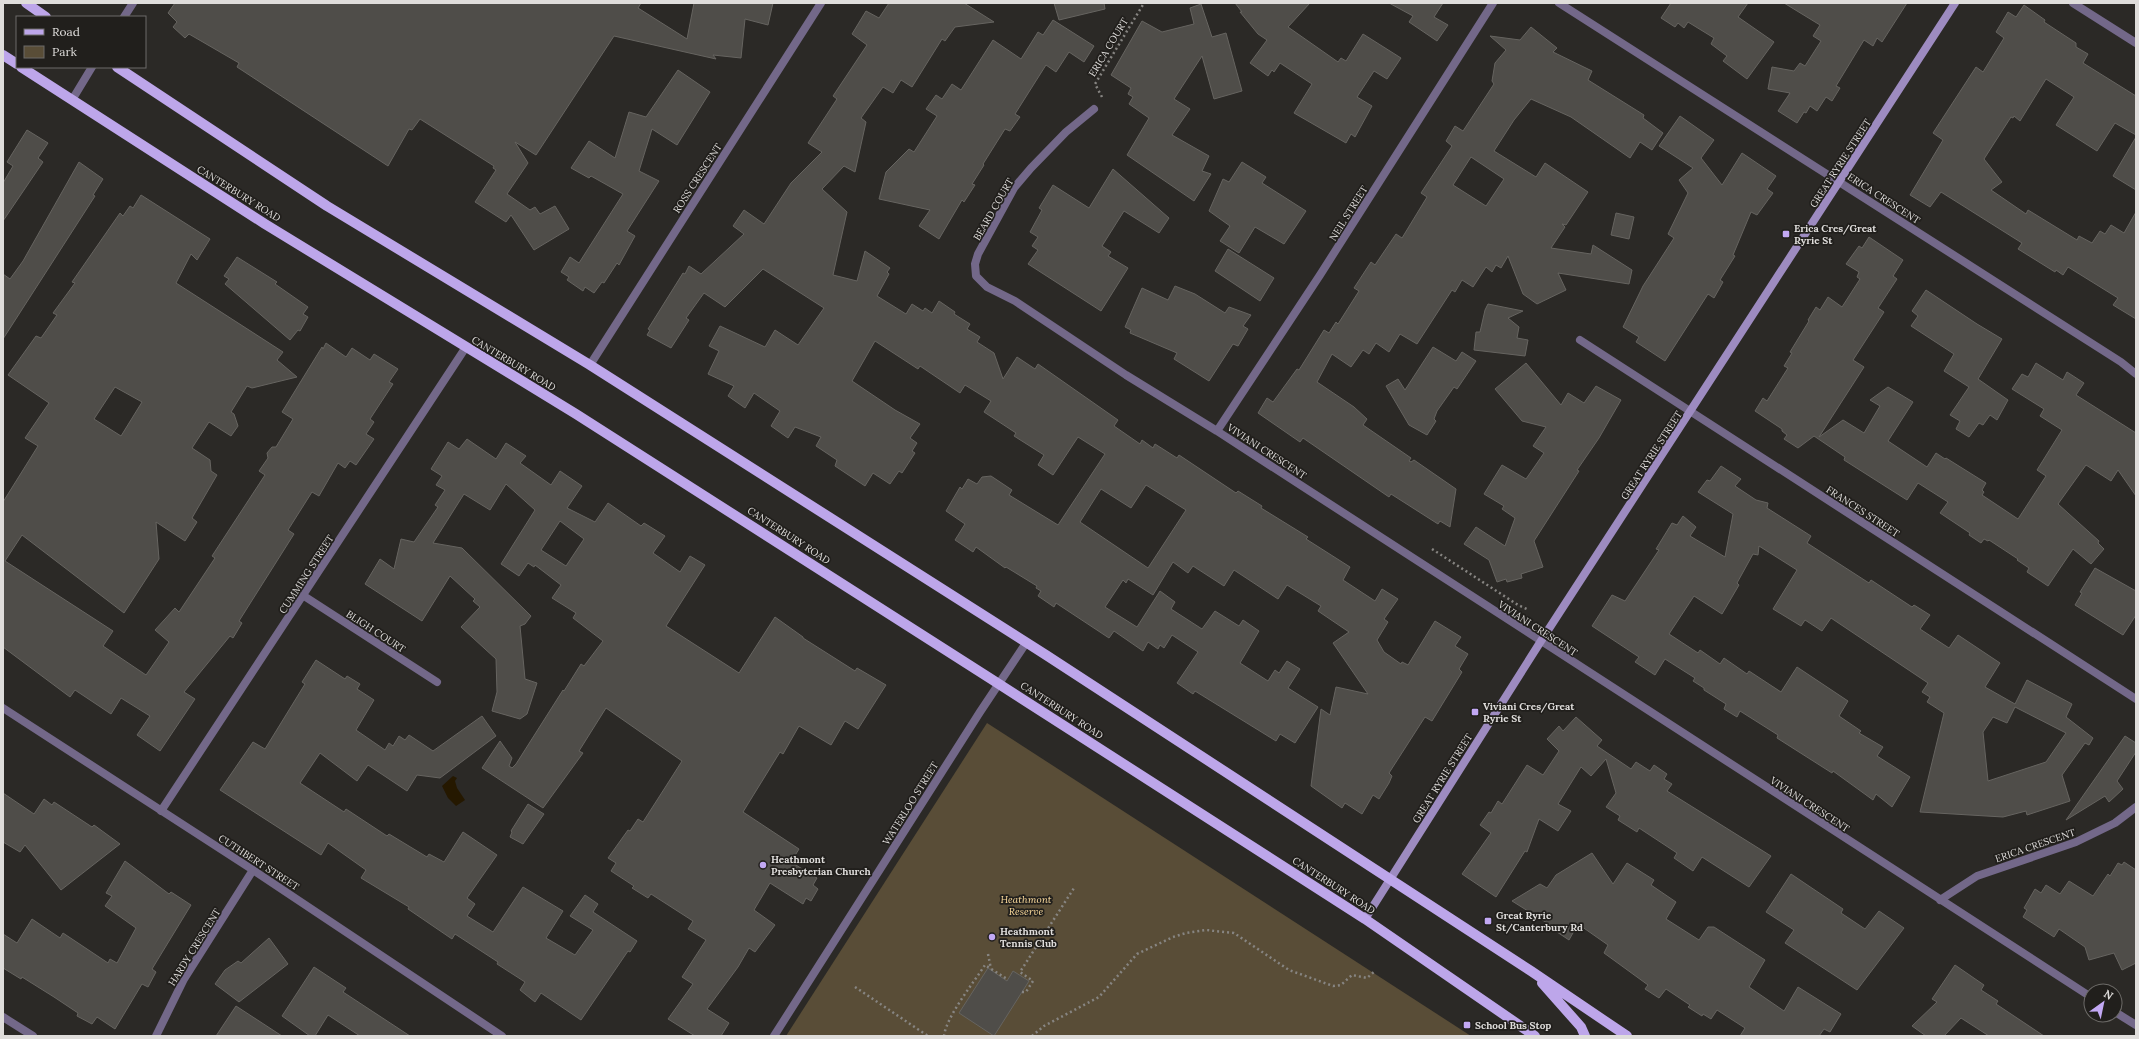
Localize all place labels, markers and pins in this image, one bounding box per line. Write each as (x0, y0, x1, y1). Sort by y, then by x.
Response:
place label: Erica Cres/Great Ryrie St (1794, 222, 1877, 247)
marker: Erica Cres/Great Ryrie St (1781, 229, 1791, 239)
place label: Viviani Cres/Great Ryrie St (1483, 700, 1575, 725)
marker: Viviani Cres/Great Ryrie St (1470, 707, 1480, 717)
place label: Heathmont Presbyterian Church (771, 853, 871, 878)
marker: Heathmont Presbyterian Church (758, 860, 768, 870)
place label: Great Ryrie St/Canterbury Rd (1496, 909, 1583, 934)
marker: Great Ryrie St/Canterbury Rd (1483, 916, 1493, 926)
place label: Heathmont Tennis Club (1000, 925, 1057, 950)
marker: Heathmont Tennis Club (987, 932, 997, 942)
place label: School Bus Stop (1475, 1019, 1551, 1032)
marker: School Bus Stop (1462, 1020, 1472, 1030)

